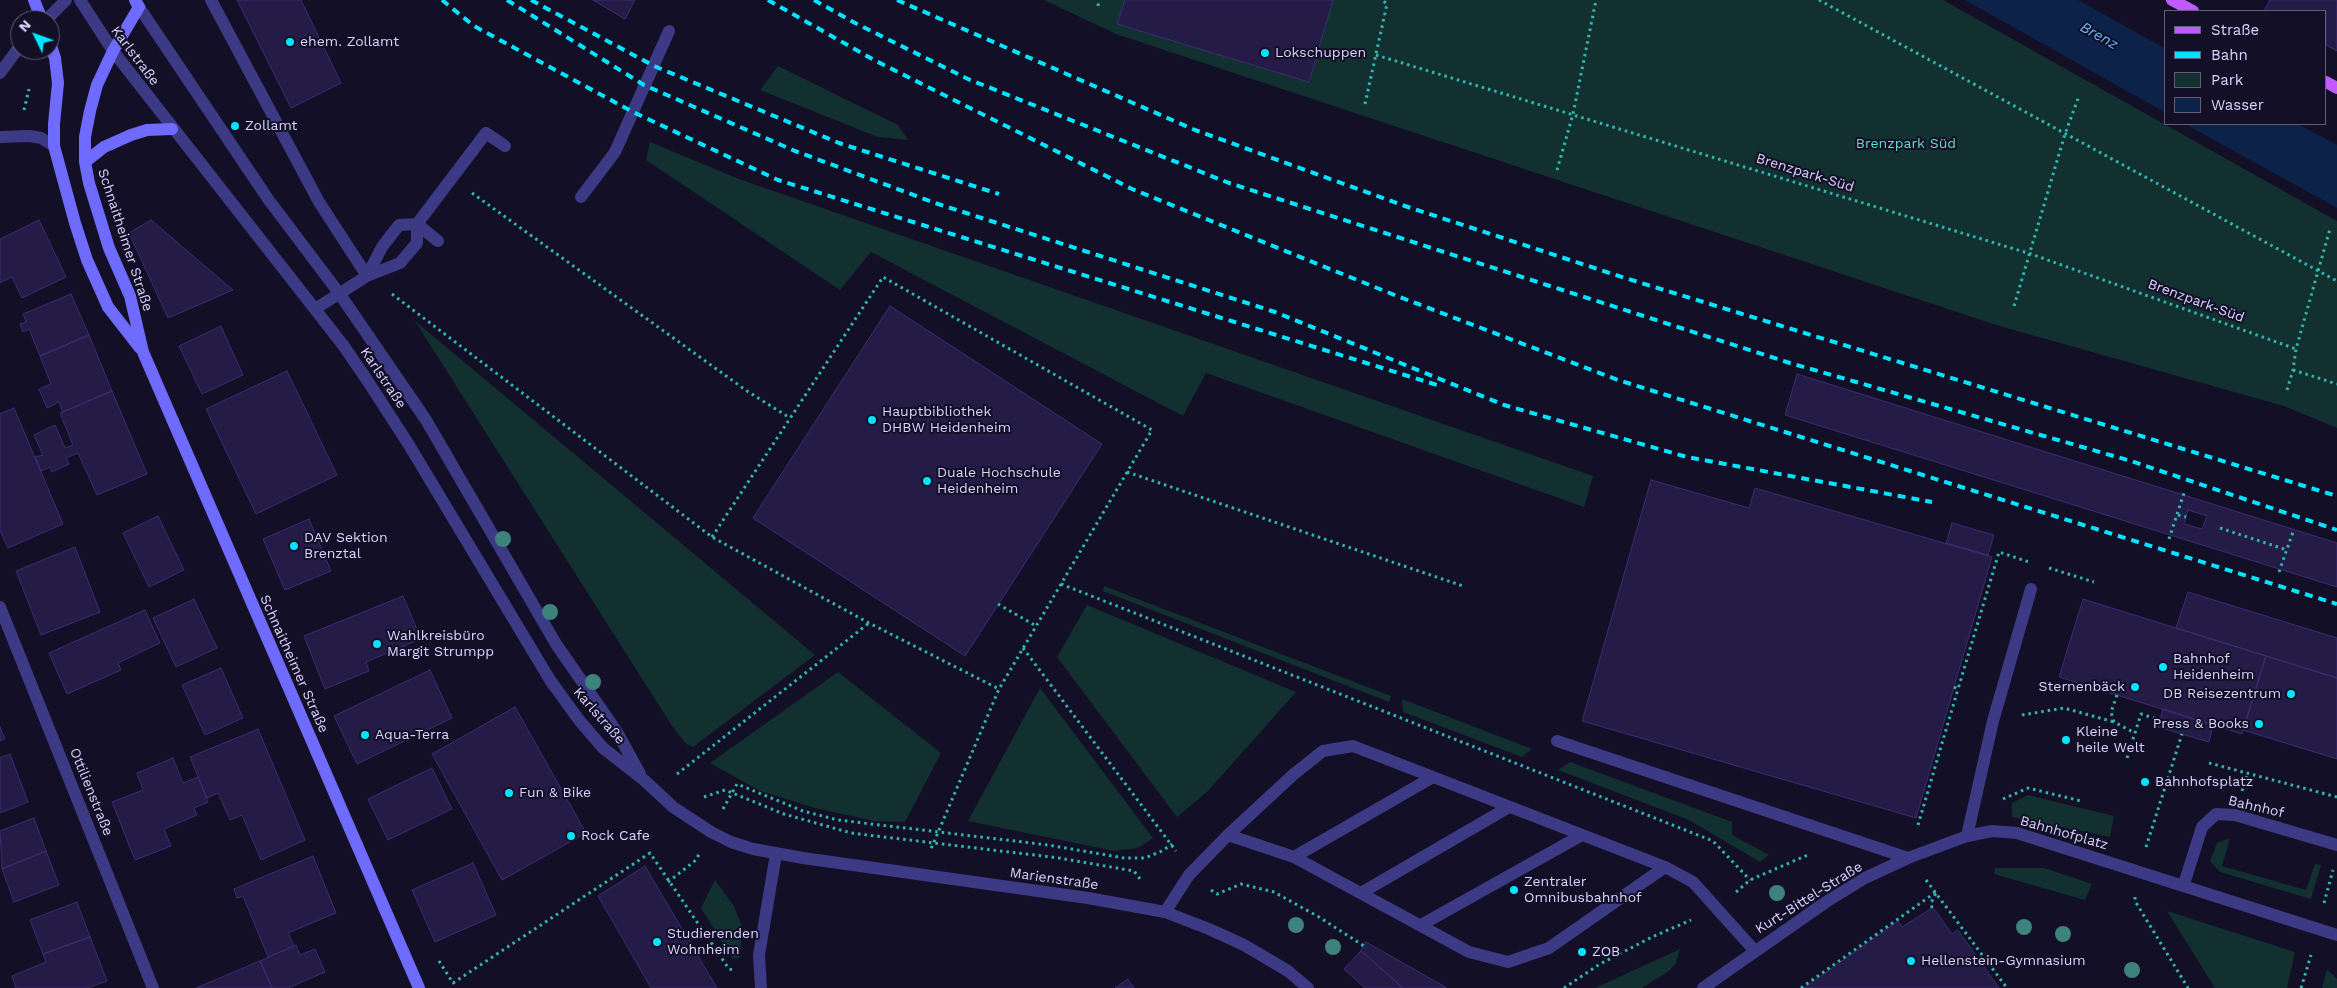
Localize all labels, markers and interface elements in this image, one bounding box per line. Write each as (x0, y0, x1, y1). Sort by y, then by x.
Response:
north arrow (10, 10, 60, 60)
legend (2164, 10, 2327, 125)
text: N (15, 16, 34, 35)
water label: Brenz (2077, 18, 2121, 54)
text: Straße (2211, 21, 2259, 39)
street label: Karlstraße (107, 23, 163, 89)
place label: ehem. Zollamt (300, 34, 399, 50)
marker: ehem. Zollamt (284, 36, 296, 48)
place label: Lokschuppen (1275, 45, 1366, 61)
text: Bahn (2211, 46, 2248, 64)
marker: Lokschuppen (1259, 47, 1271, 59)
text: Park (2211, 71, 2243, 89)
text: Wasser (2211, 96, 2264, 114)
place label: Zollamt (245, 118, 297, 134)
marker: Zollamt (229, 120, 241, 132)
park label: Brenzpark Süd (1856, 136, 1956, 152)
street label: Brenzpark-Süd (1754, 150, 1856, 196)
street label: Schnaitheimer Straße (94, 167, 156, 313)
street label: Brenzpark-Süd (2145, 276, 2247, 326)
street label: Karlstraße (356, 344, 410, 412)
place label: Hauptbibliothek DHBW Heidenheim (882, 404, 1011, 437)
marker: Hauptbibliothek DHBW Heidenheim (866, 414, 878, 426)
place label: Duale Hochschule Heidenheim (937, 465, 1061, 498)
marker: Duale Hochschule Heidenheim (921, 475, 933, 487)
place label: DAV Sektion Brenztal (304, 530, 388, 562)
marker: DAV Sektion Brenztal (288, 540, 300, 552)
street label: Schnaitheimer Straße (256, 593, 332, 735)
place label: Wahlkreisbüro Margit Strumpp (387, 628, 494, 660)
marker: Wahlkreisbüro Margit Strumpp (371, 638, 383, 650)
place label: Bahnhof Heidenheim (2173, 651, 2254, 684)
marker: Bahnhof Heidenheim (2157, 661, 2169, 673)
place label: Sternenbäck (2038, 679, 2125, 695)
marker: Sternenbäck (2129, 681, 2141, 693)
street label: Karlstraße (570, 684, 628, 748)
place label: DB Reisezentrum (2163, 686, 2281, 702)
marker: DB Reisezentrum (2285, 688, 2297, 700)
place label: Press & Books (2153, 716, 2249, 732)
marker: Press & Books (2253, 718, 2265, 730)
place label: Kleine heile Welt (2076, 724, 2145, 756)
place label: Aqua-Terra (375, 727, 449, 743)
marker: Aqua-Terra (359, 729, 371, 741)
marker: Kleine heile Welt (2060, 734, 2072, 746)
street label: Ottilienstraße (66, 746, 116, 838)
place label: Bahnhofsplatz (2155, 774, 2253, 790)
marker: Bahnhofsplatz (2139, 776, 2151, 788)
place label: Fun & Bike (519, 785, 591, 801)
marker: Fun & Bike (503, 787, 515, 799)
street label: Bahnhof (2226, 792, 2286, 822)
street label: Bahnhofplatz (2018, 812, 2110, 854)
place label: Rock Cafe (581, 828, 650, 844)
marker: Rock Cafe (565, 830, 577, 842)
street label: Kurt-Bittel-Straße (1752, 858, 1866, 938)
street label: Marienstraße (1009, 864, 1099, 894)
place label: Zentraler Omnibusbahnhof (1524, 874, 1641, 906)
marker: Zentraler Omnibusbahnhof (1508, 884, 1520, 896)
place label: Studierenden Wohnheim (667, 926, 759, 959)
marker: Studierenden Wohnheim (651, 936, 663, 948)
place label: ZOB (1592, 944, 1620, 960)
marker: ZOB (1576, 946, 1588, 958)
place label: Hellenstein-Gymnasium (1921, 953, 2086, 969)
marker: Hellenstein-Gymnasium (1905, 955, 1917, 967)

